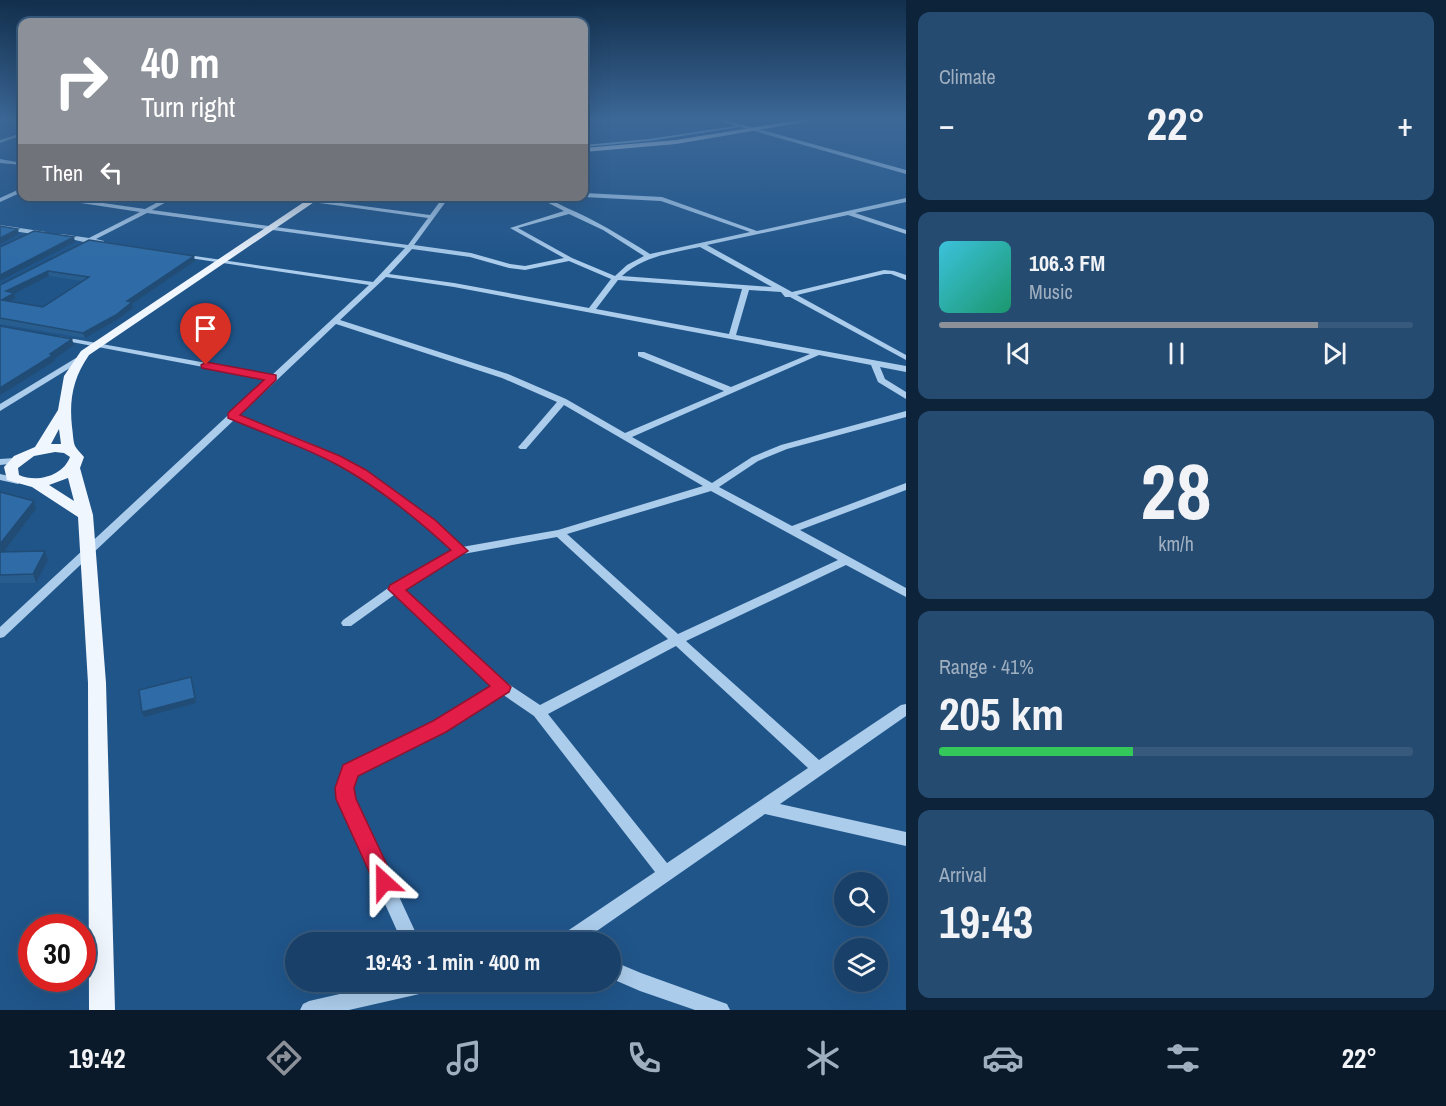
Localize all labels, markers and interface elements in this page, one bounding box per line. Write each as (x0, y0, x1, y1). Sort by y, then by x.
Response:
text: 40 m (141, 35, 220, 91)
icon: right (42, 42, 120, 120)
text: Climate (939, 63, 996, 90)
text: Turn right (141, 89, 235, 125)
text: 22° (1146, 93, 1206, 154)
text: − (939, 102, 955, 146)
text: + (1397, 102, 1413, 146)
icon: left (95, 156, 128, 189)
text: Then (42, 158, 83, 188)
text: 106.3 FM (1029, 248, 1105, 278)
text: Music (1029, 278, 1073, 305)
pin (180, 303, 231, 365)
icon: arrive (189, 312, 222, 345)
icon: previous (1002, 337, 1035, 370)
icon: pause (1160, 337, 1193, 370)
icon: next (1318, 337, 1351, 370)
text: 28 (1140, 438, 1212, 543)
text: km/h (1158, 530, 1194, 557)
text: Range · 41% (939, 653, 1034, 680)
text: 205 km (939, 683, 1064, 744)
position arrow (352, 850, 416, 914)
text: Arrival (939, 861, 986, 888)
map controls (834, 872, 888, 992)
button: search (834, 872, 888, 926)
text: 19:43 (939, 891, 1033, 952)
speed limit sign: 30 (18, 914, 96, 992)
button: layers (834, 938, 888, 992)
text: 19:43 · 1 min · 400 m (366, 947, 540, 977)
icon: directions (263, 1037, 305, 1079)
icon: music (443, 1037, 485, 1079)
icon: phone (623, 1037, 665, 1079)
icon: climate (802, 1037, 844, 1079)
icon: car (982, 1037, 1024, 1079)
icon: filters (1162, 1037, 1204, 1079)
text: 19:42 (69, 1040, 125, 1076)
text: 22° (1342, 1040, 1377, 1076)

